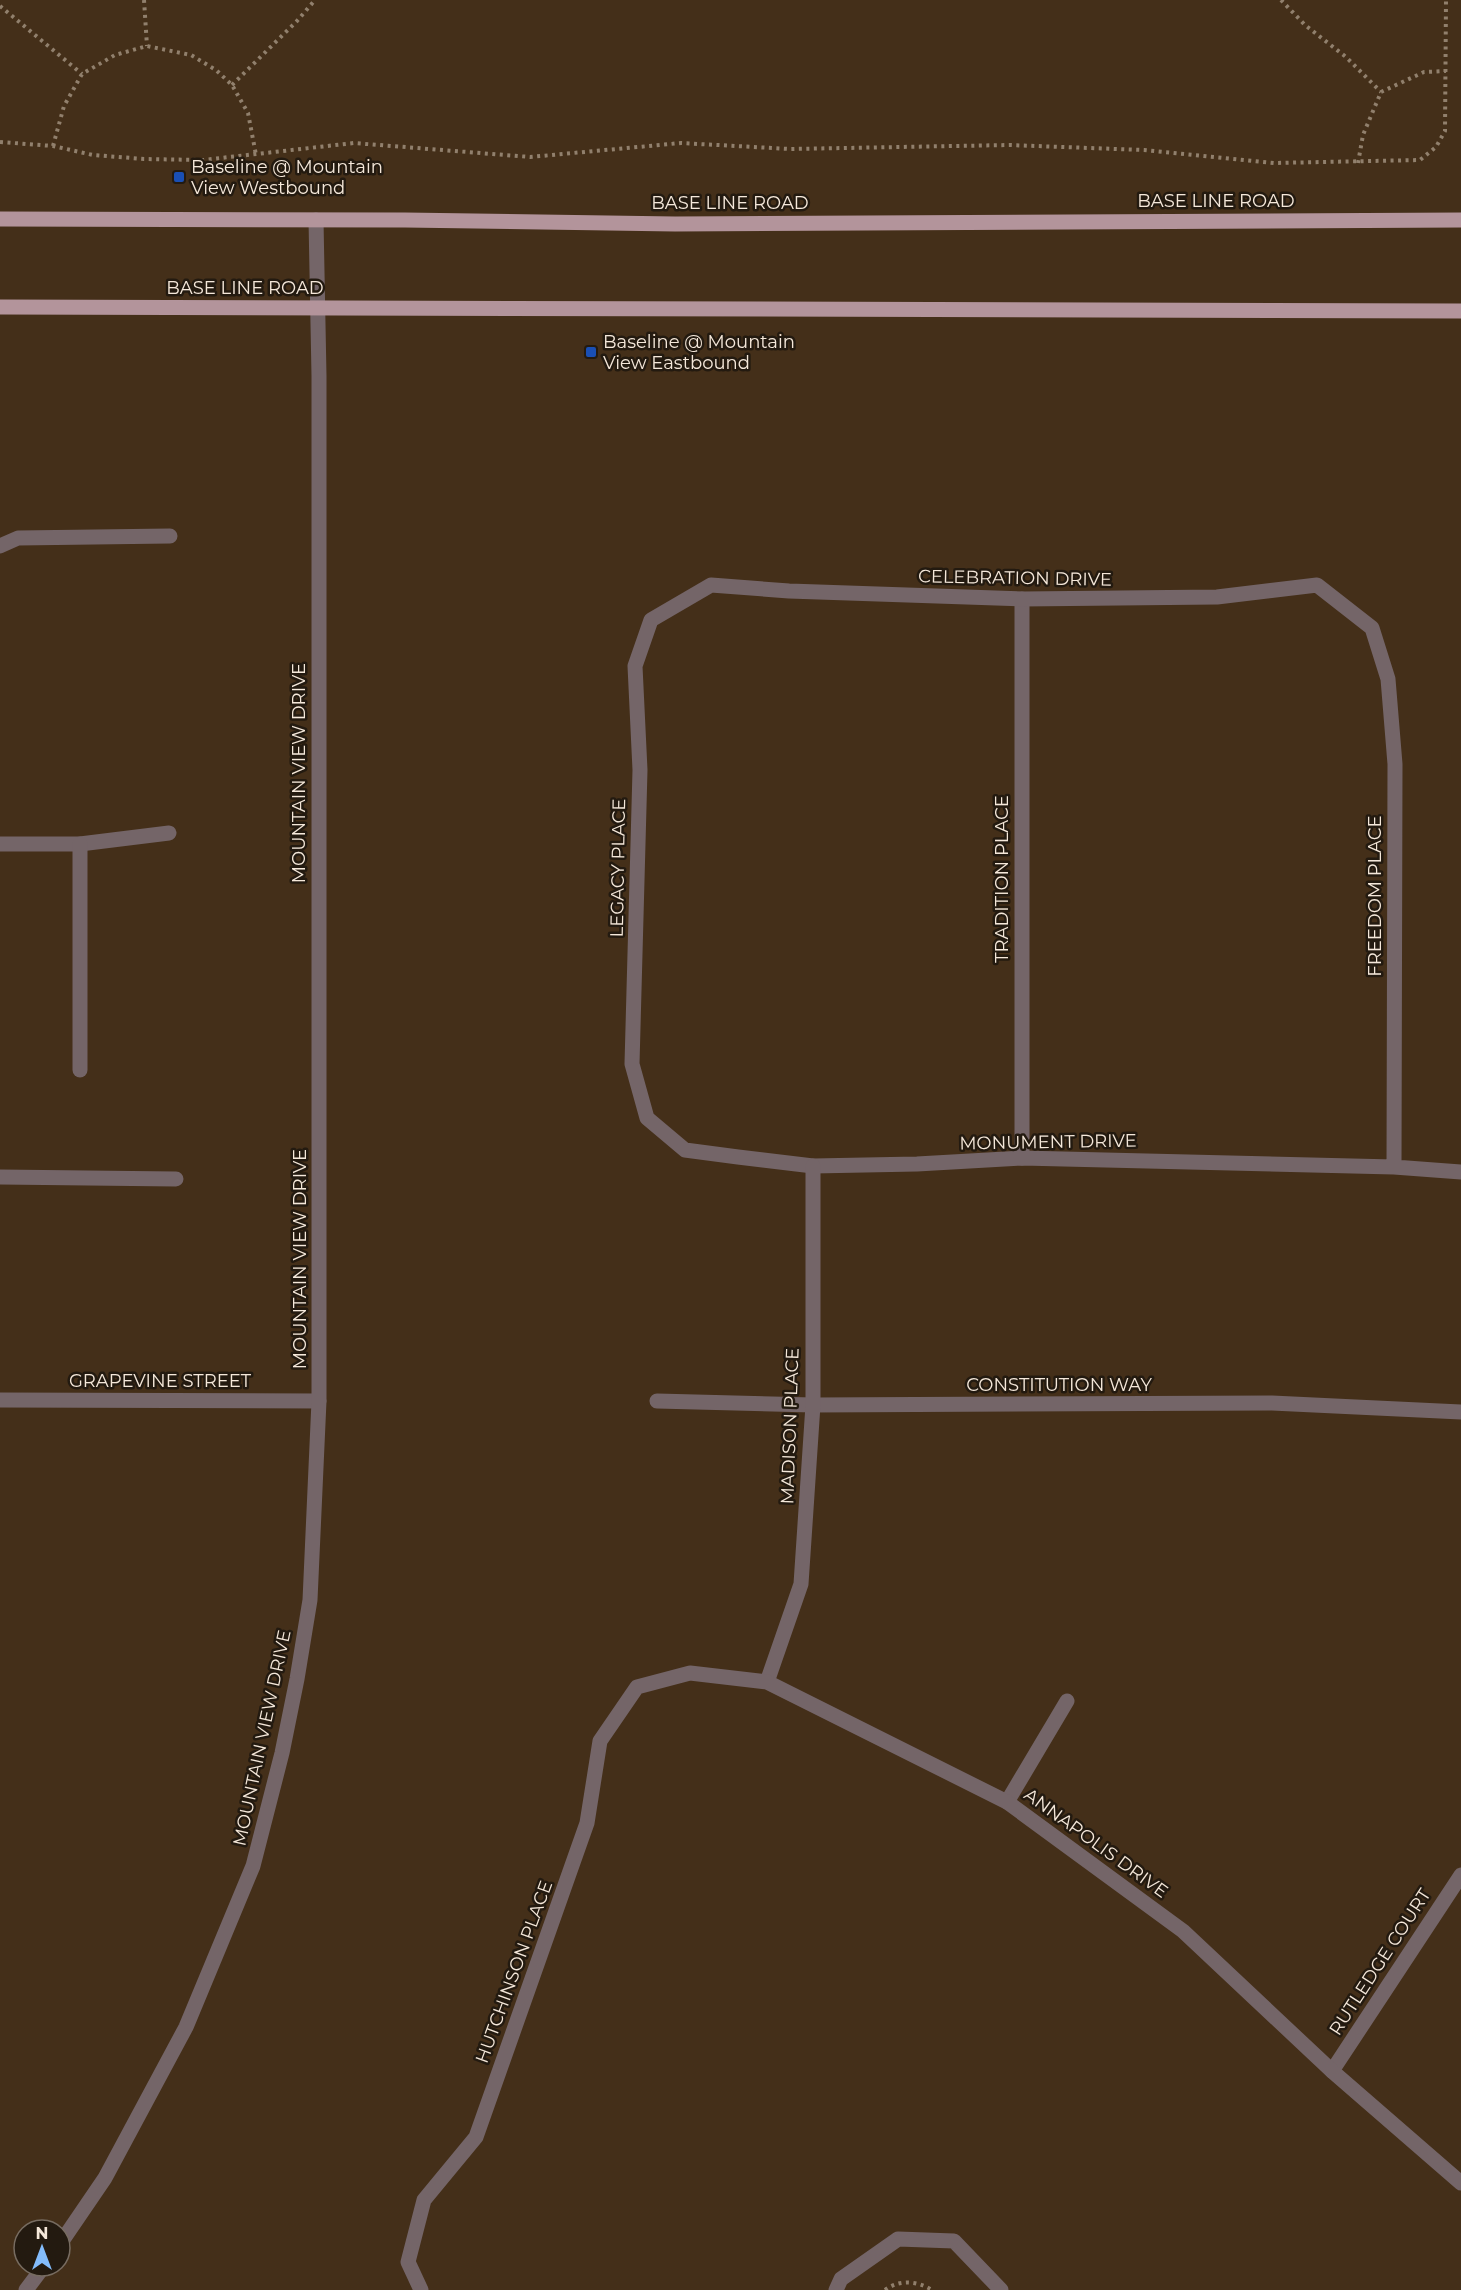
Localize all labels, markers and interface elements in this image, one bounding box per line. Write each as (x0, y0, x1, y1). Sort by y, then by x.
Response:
place label: Baseline @ Mountain View Westbound (191, 156, 383, 199)
marker: Baseline @ Mountain View Westbound (172, 170, 186, 184)
street label: BASE LINE ROAD (1137, 190, 1295, 212)
street label: BASE LINE ROAD (651, 192, 809, 214)
street label: BASE LINE ROAD (166, 277, 324, 299)
place label: Baseline @ Mountain View Eastbound (603, 331, 795, 374)
marker: Baseline @ Mountain View Eastbound (584, 345, 598, 359)
street label: CELEBRATION DRIVE (918, 565, 1112, 591)
street label: MOUNTAIN VIEW DRIVE (288, 663, 310, 883)
street label: TRADITION PLACE (991, 795, 1013, 963)
street label: LEGACY PLACE (606, 798, 630, 938)
street label: FREEDOM PLACE (1364, 815, 1386, 977)
street label: MONUMENT DRIVE (959, 1129, 1137, 1155)
street label: MOUNTAIN VIEW DRIVE (289, 1149, 311, 1369)
street label: MADISON PLACE (776, 1347, 804, 1505)
street label: GRAPEVINE STREET (69, 1370, 252, 1392)
street label: CONSTITUTION WAY (966, 1374, 1152, 1396)
street label: MOUNTAIN VIEW DRIVE (228, 1628, 296, 1848)
street label: ANNAPOLIS DRIVE (1020, 1783, 1172, 1903)
street label: HUTCHINSON PLACE (471, 1878, 557, 2066)
street label: RUTLEDGE COURT (1324, 1884, 1436, 2039)
north arrow (12, 2218, 72, 2278)
text: N (36, 2224, 48, 2243)

